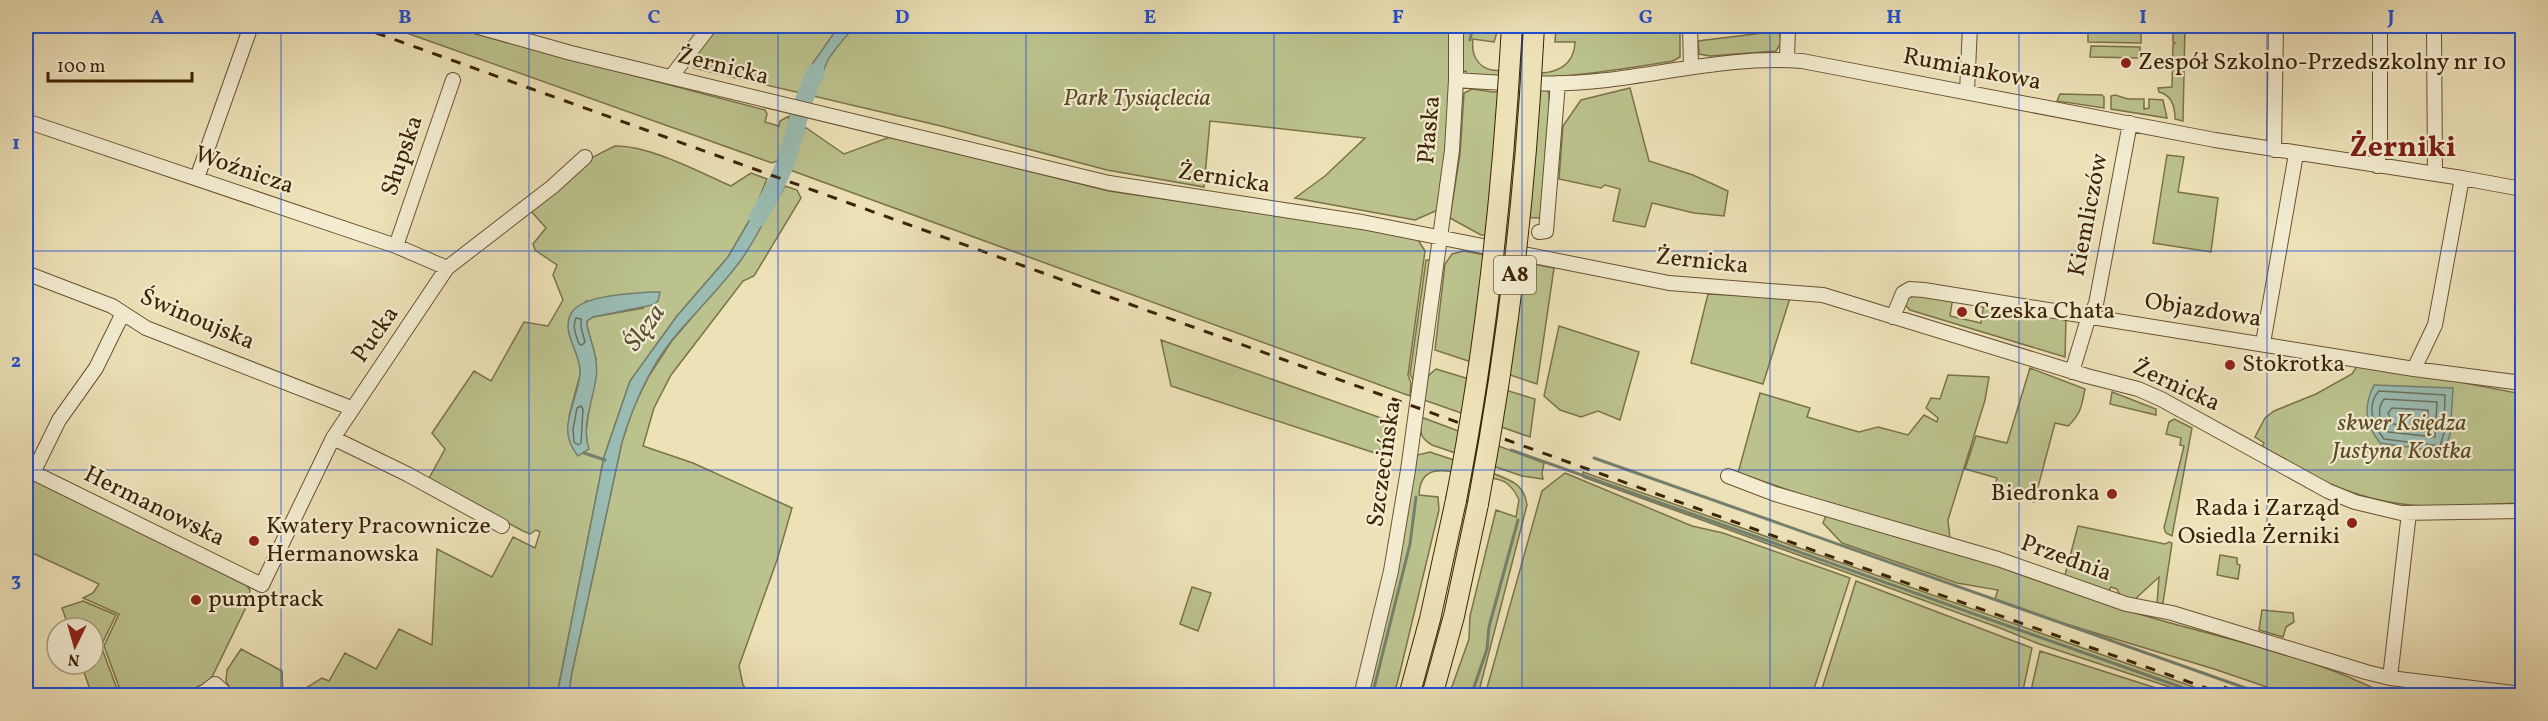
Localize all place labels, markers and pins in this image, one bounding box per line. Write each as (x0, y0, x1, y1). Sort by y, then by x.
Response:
place label: Zespół Szkolno-Przedszkolny nr 10 (2138, 46, 2506, 80)
marker: Zespół Szkolno-Przedszkolny nr 10 (2119, 56, 2133, 70)
place label: Czeska Chata (1974, 295, 2115, 329)
marker: Czeska Chata (1955, 305, 1969, 319)
place label: Stokrotka (2242, 348, 2345, 382)
marker: Stokrotka (2223, 358, 2237, 372)
place label: Biedronka (1991, 477, 2100, 511)
marker: Biedronka (2105, 487, 2119, 501)
place label: Rada i Zarząd Osiedla Żerniki (2178, 492, 2340, 554)
place label: Kwatery Pracownicze Hermanowska (266, 510, 491, 572)
marker: Rada i Zarząd Osiedla Żerniki (2345, 516, 2359, 530)
marker: Kwatery Pracownicze Hermanowska (247, 534, 261, 548)
place label: pumptrack (208, 583, 324, 617)
marker: pumptrack (189, 593, 203, 607)

